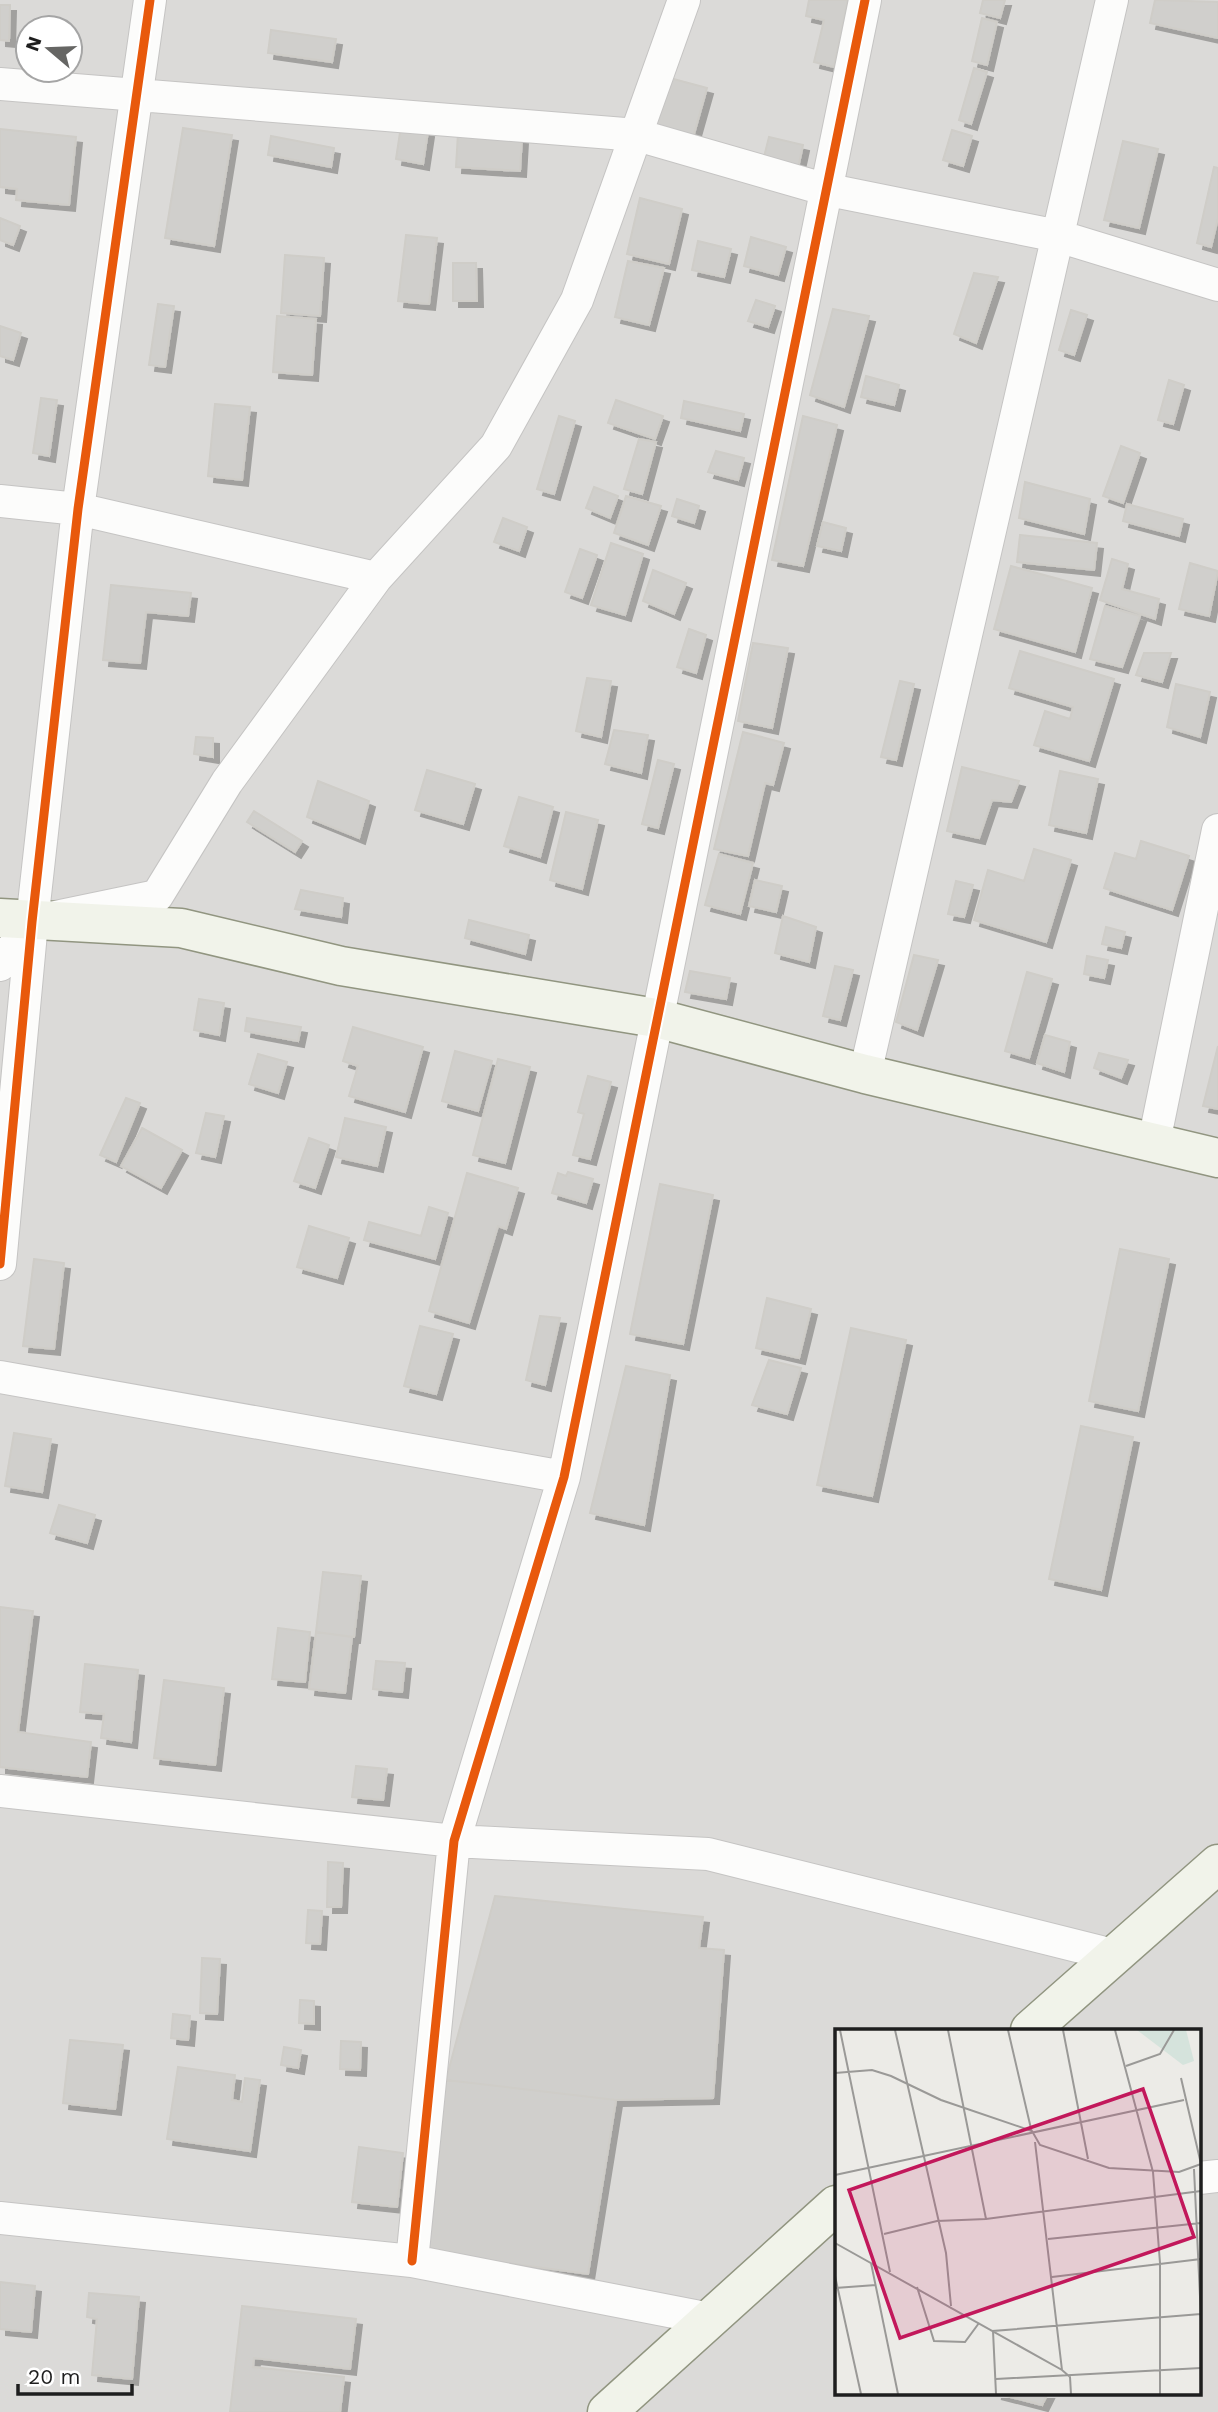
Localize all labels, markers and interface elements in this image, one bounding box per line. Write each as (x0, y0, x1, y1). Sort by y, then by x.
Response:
north arrow (14, 14, 84, 84)
text: N (20, 33, 47, 54)
inset map (835, 2029, 1200, 2394)
scale bar (18, 2352, 131, 2396)
text: 20 m (28, 2364, 80, 2389)

